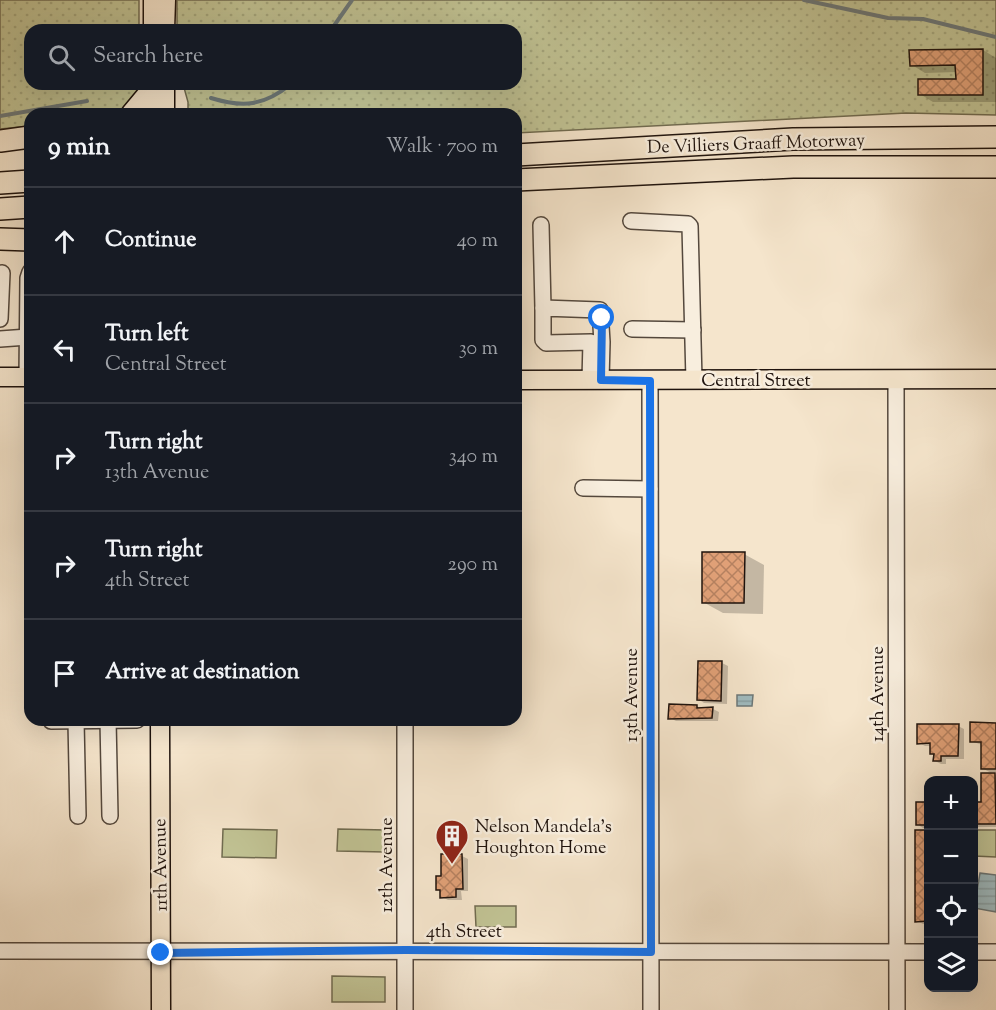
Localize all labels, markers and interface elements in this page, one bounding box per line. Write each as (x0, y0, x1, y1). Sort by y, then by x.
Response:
search box (24, 24, 522, 90)
icon: search (45, 41, 78, 74)
text: Search here (93, 41, 203, 73)
street label: De Villiers Graaff Motorway (647, 128, 866, 162)
text: 9 min (48, 129, 110, 166)
text: Walk · 700 m (386, 133, 498, 162)
icon: ahead (48, 225, 81, 258)
text: Continue (105, 225, 196, 257)
text: 40 m (457, 227, 498, 256)
route start (588, 304, 614, 330)
text: Turn left (105, 319, 188, 351)
icon: left (48, 333, 81, 366)
text: 30 m (459, 335, 498, 364)
text: Central Street (105, 351, 227, 380)
street label: Central Street (701, 369, 811, 395)
text: Turn right (105, 427, 202, 459)
icon: right (48, 441, 81, 474)
text: 340 m (449, 443, 498, 472)
text: 13th Avenue (105, 459, 209, 488)
text: Turn right (105, 535, 202, 567)
icon: right (48, 549, 81, 582)
text: 290 m (448, 551, 498, 580)
text: 4th Street (105, 567, 189, 596)
street label: 14th Avenue (866, 646, 892, 742)
street label: 13th Avenue (620, 648, 646, 742)
icon: arrive (48, 657, 81, 690)
text: Arrive at destination (105, 657, 300, 689)
map controls (924, 776, 978, 992)
button: + (924, 776, 978, 830)
place label: Nelson Mandela's Houghton Home (475, 815, 612, 862)
street label: 12th Avenue (375, 817, 401, 913)
street label: 11th Avenue (148, 818, 176, 912)
building icon: Nelson Mandela's Houghton Home (434, 818, 470, 865)
button: − (924, 830, 978, 884)
button: locate (924, 884, 978, 938)
street label: 4th Street (426, 920, 502, 946)
button: layers (924, 938, 978, 992)
route end (147, 939, 173, 965)

